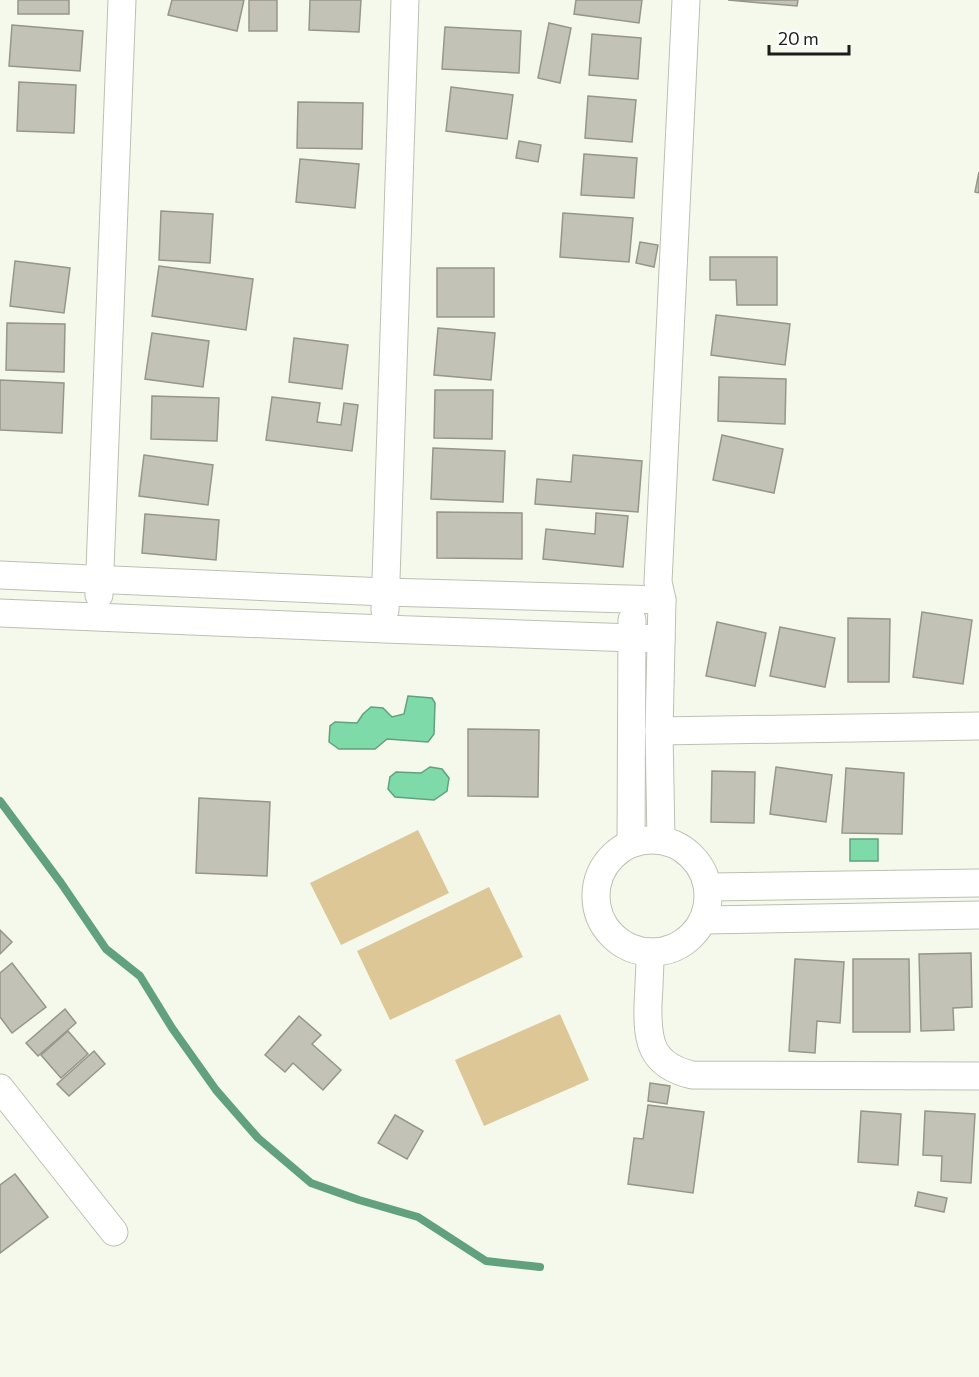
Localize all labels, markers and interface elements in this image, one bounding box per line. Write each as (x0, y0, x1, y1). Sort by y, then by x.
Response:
scale bar (769, 18, 848, 56)
text: 20 m (778, 27, 819, 49)

